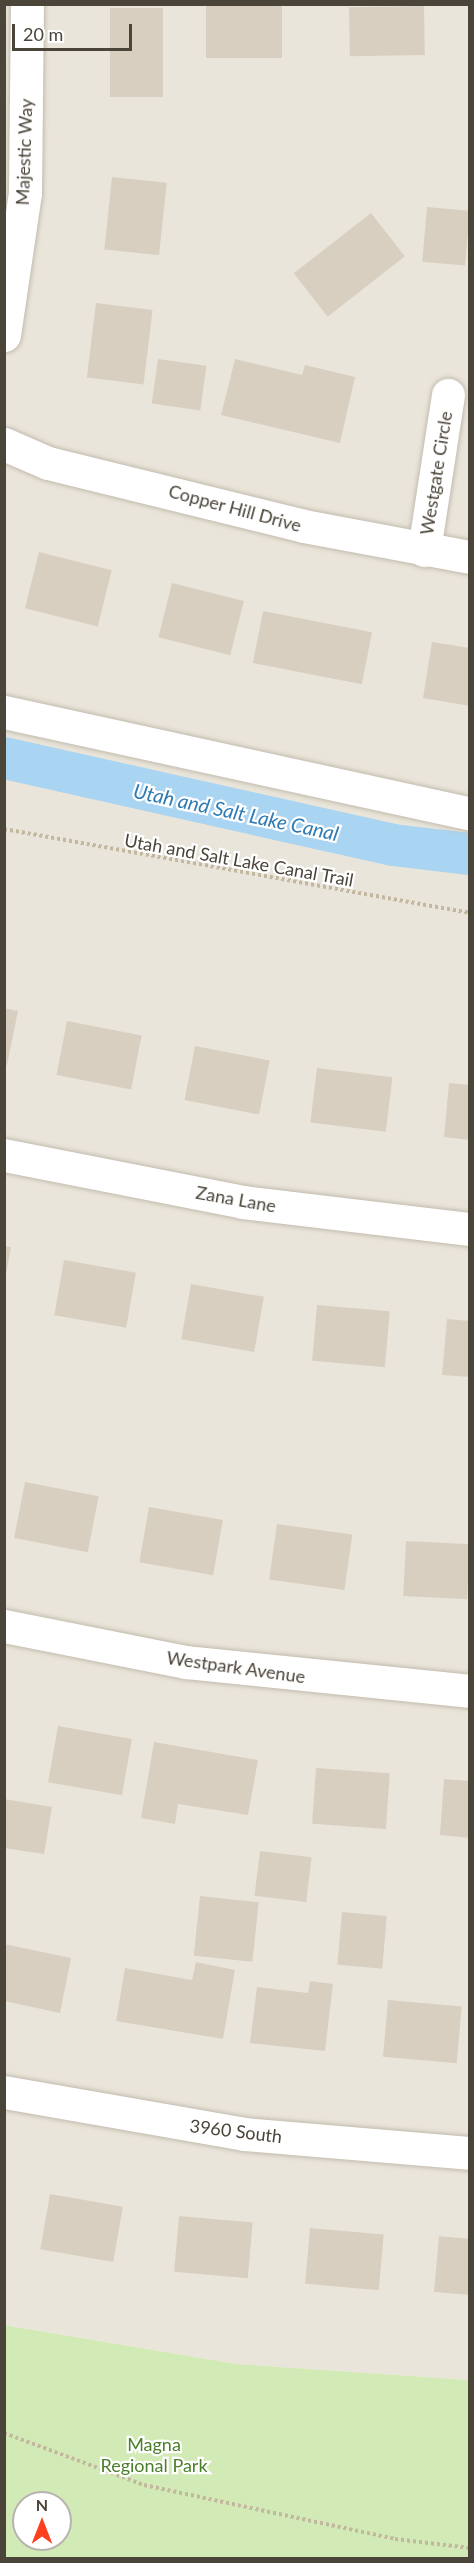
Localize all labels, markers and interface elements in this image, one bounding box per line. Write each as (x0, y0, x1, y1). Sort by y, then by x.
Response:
scale bar (15, 12, 135, 50)
text: 20 m (23, 23, 63, 45)
street label: Majestic Way (11, 98, 37, 206)
street label: Westgate Circle (416, 410, 456, 536)
street label: Copper Hill Drive (166, 480, 304, 536)
water label: Utah and Salt Lake Canal (131, 779, 341, 845)
street label: Utah and Salt Lake Canal Trail (122, 829, 356, 891)
street label: Zana Lane (194, 1181, 278, 1217)
street label: Westpark Avenue (165, 1647, 307, 1687)
street label: 3960 South (189, 2115, 283, 2147)
park label: Magna Regional Park (100, 2434, 208, 2476)
north arrow (12, 2491, 72, 2551)
text: N (36, 2495, 48, 2514)

